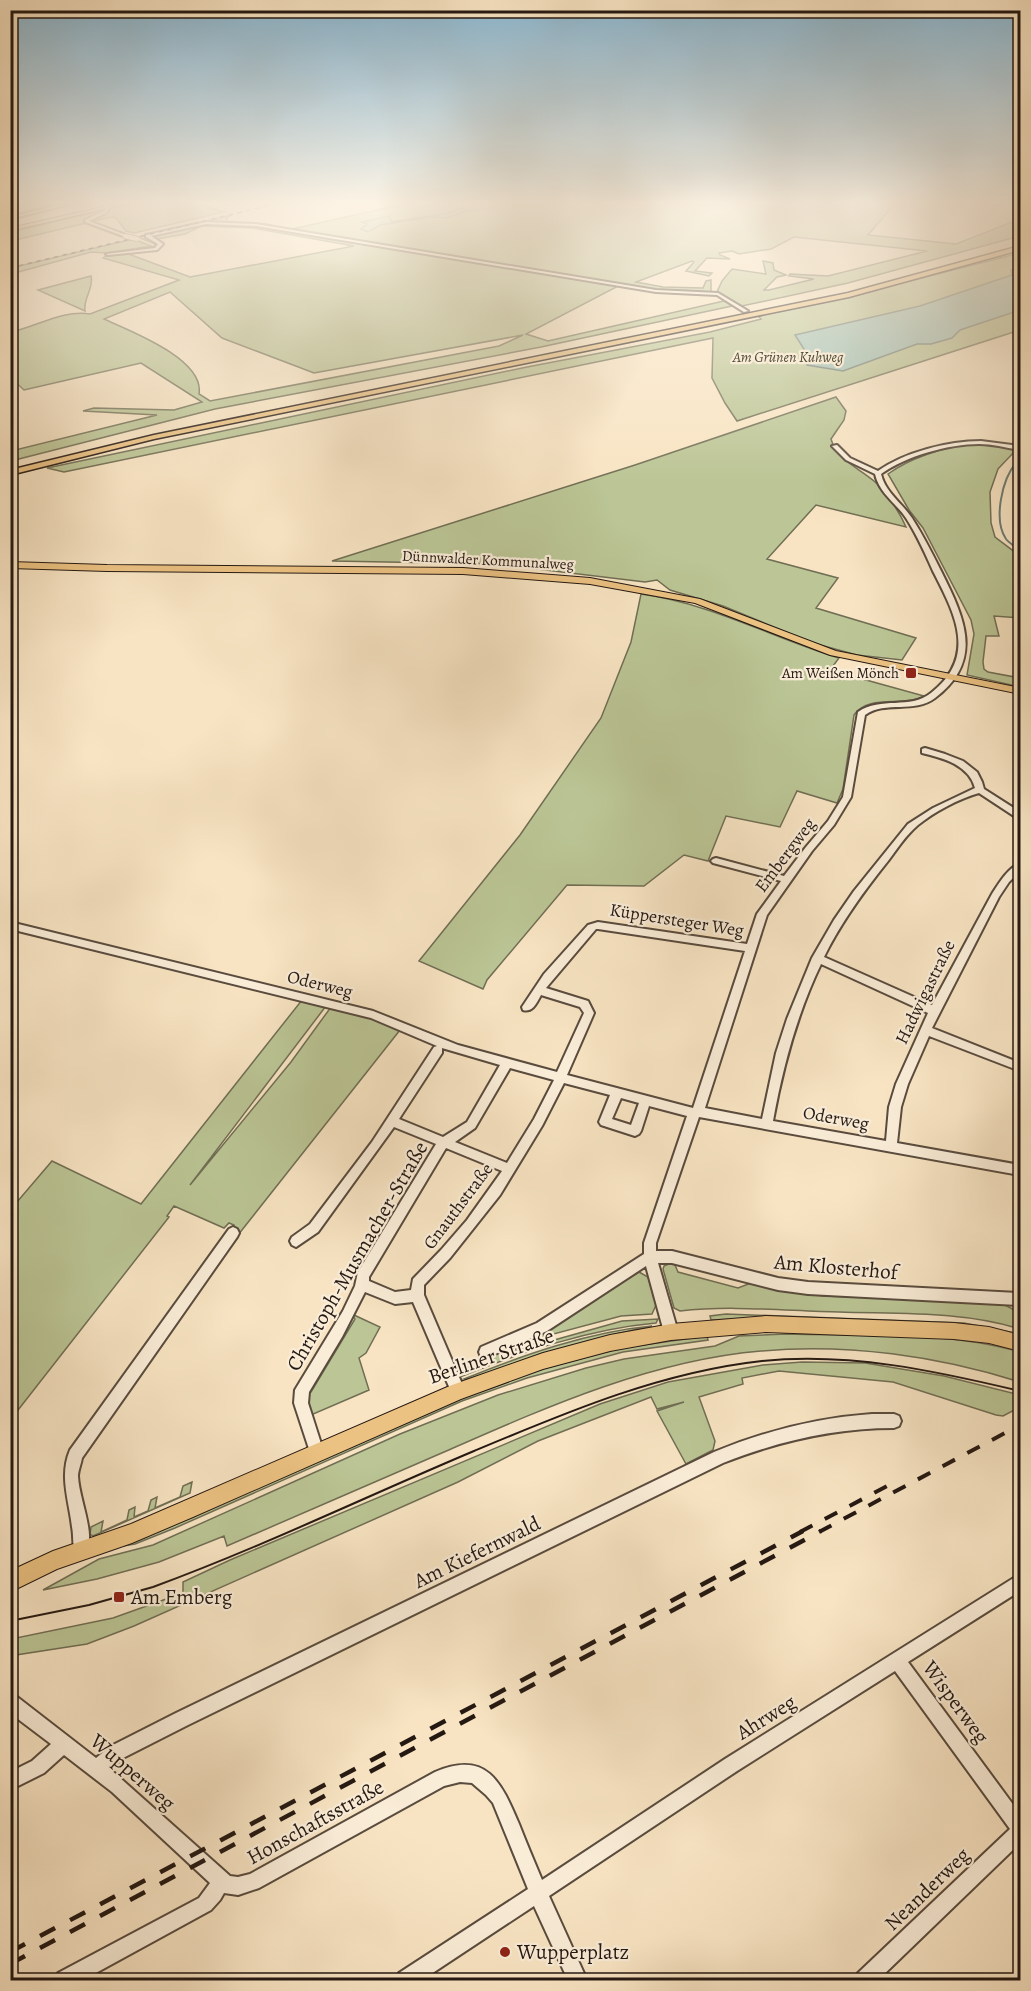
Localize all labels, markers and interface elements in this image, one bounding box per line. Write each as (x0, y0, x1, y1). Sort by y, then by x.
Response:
park label: Am Grünen Kuhweg (732, 347, 844, 367)
street label: Dünnwalder Kommunalweg (402, 546, 575, 575)
place label: Am Weißen Mönch (781, 663, 899, 683)
marker: Am Weißen Mönch (904, 666, 918, 680)
street label: Embergweg (749, 813, 821, 897)
street label: Küppersteger Weg (608, 898, 746, 942)
street label: Hadwigastraße (889, 936, 961, 1048)
street label: Oderweg (285, 964, 355, 1004)
street label: Oderweg (801, 1100, 871, 1136)
street label: Christoph-Musmacher-Straße (280, 1136, 434, 1376)
street label: Gnauthstraße (418, 1158, 498, 1254)
street label: Am Klosterhof (772, 1248, 902, 1287)
street label: Berliner Straße (424, 1321, 558, 1391)
street label: Am Kiefernwald (408, 1509, 546, 1595)
place label: Am Emberg (130, 1583, 233, 1611)
marker: Am Emberg (112, 1590, 126, 1604)
street label: Wisperweg (916, 1654, 996, 1750)
street label: Ahrweg (730, 1687, 802, 1747)
street label: Wupperweg (84, 1727, 182, 1817)
street label: Honschaftsstraße (241, 1773, 389, 1871)
street label: Neanderweg (878, 1841, 976, 1937)
place label: Wupperplatz (516, 1938, 629, 1966)
marker: Wupperplatz (498, 1945, 512, 1959)

